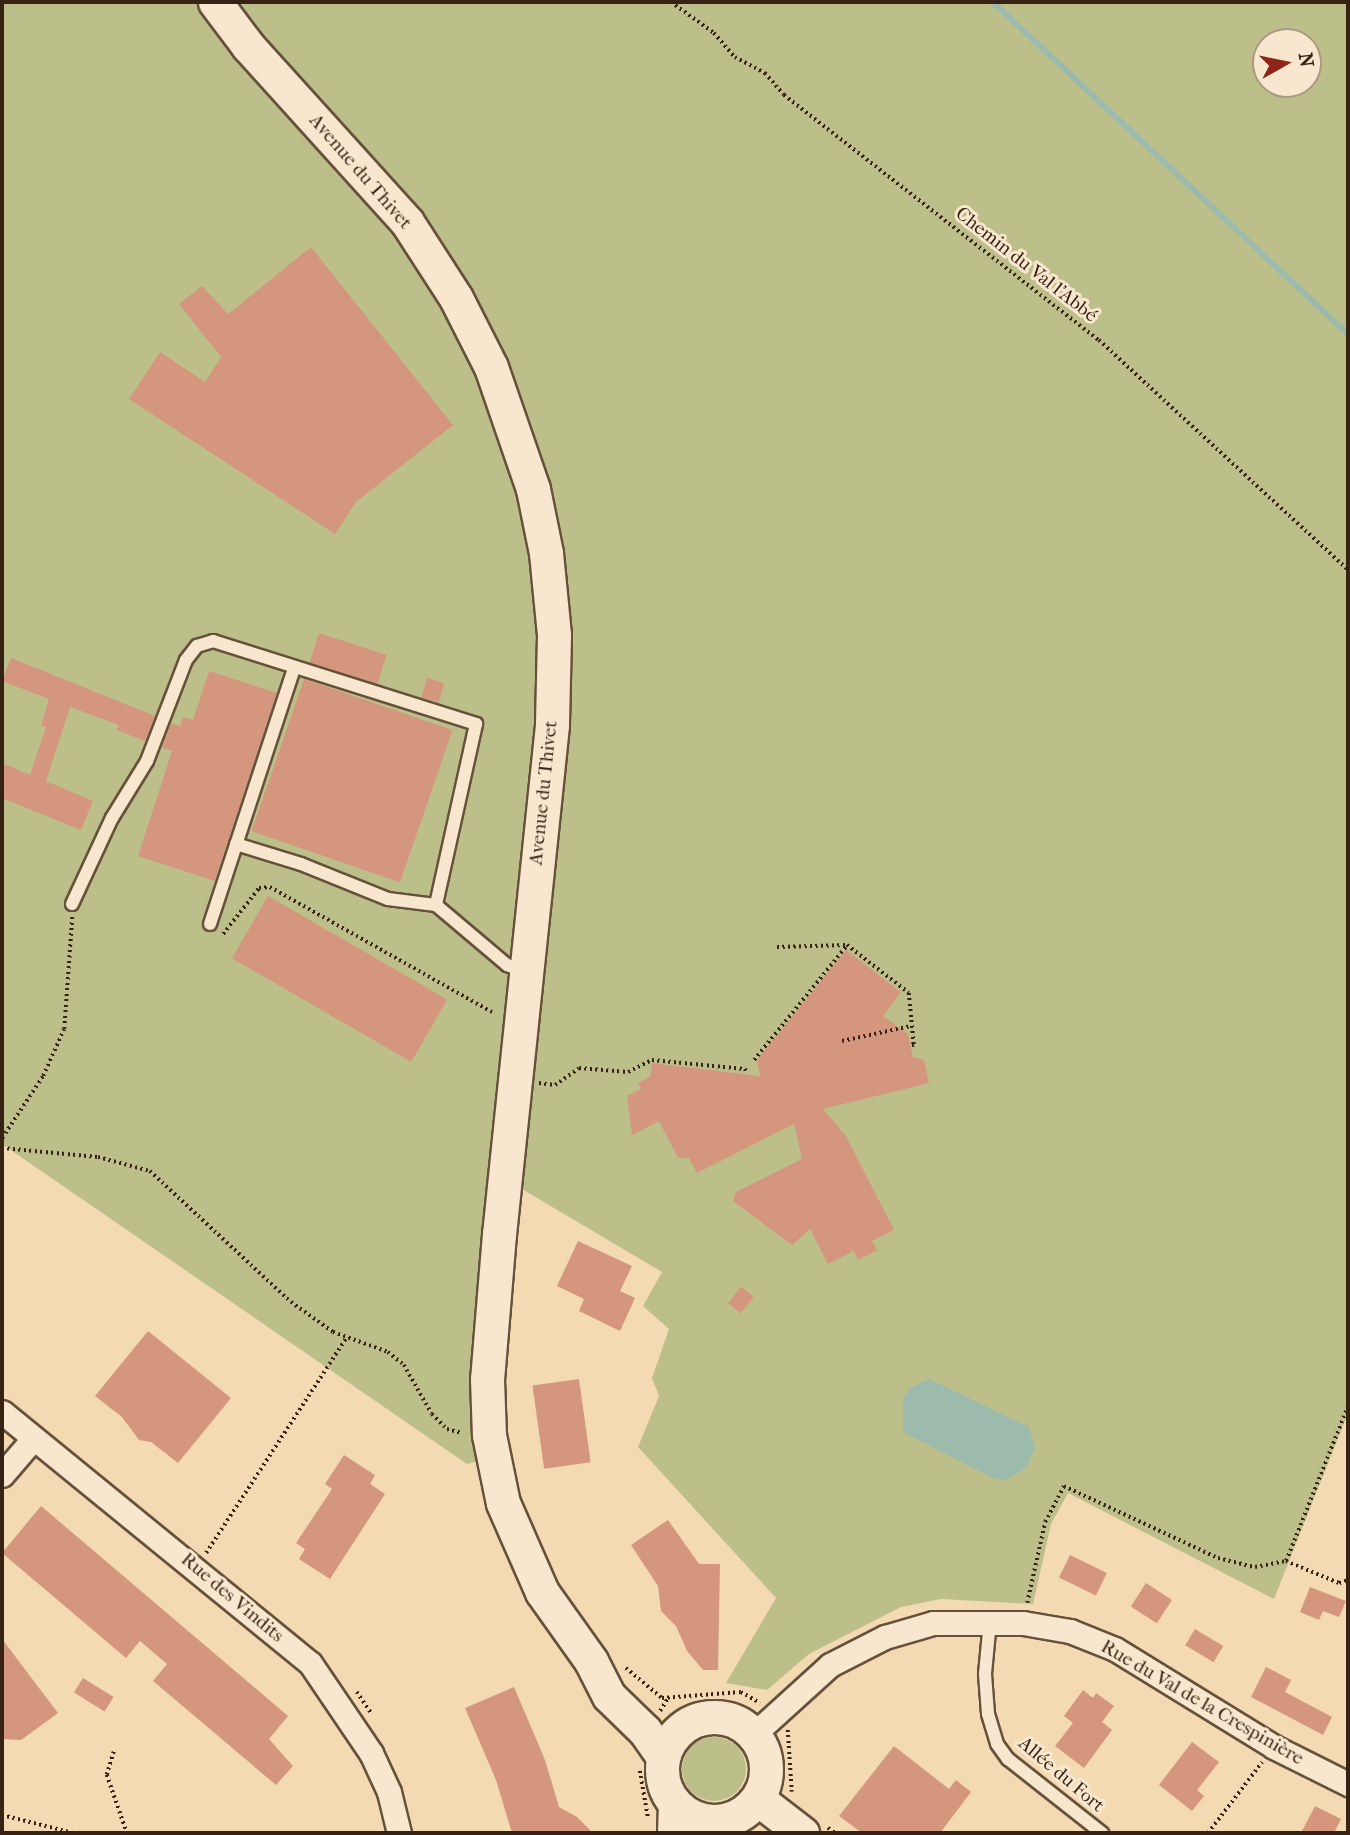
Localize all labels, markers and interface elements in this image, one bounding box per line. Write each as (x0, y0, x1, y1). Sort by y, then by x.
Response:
north arrow (1252, 28, 1322, 98)
text: N (1294, 51, 1318, 69)
street label: Avenue du Thivet (304, 110, 416, 234)
street label: Chemin du Val l'Abbé (951, 203, 1101, 327)
street label: Avenue du Thivet (525, 720, 563, 866)
street label: Rue des Vindits (176, 1548, 288, 1648)
street label: Rue du Val de la Crespinière (1097, 1636, 1307, 1770)
street label: Allée du Fort (1013, 1732, 1109, 1818)

